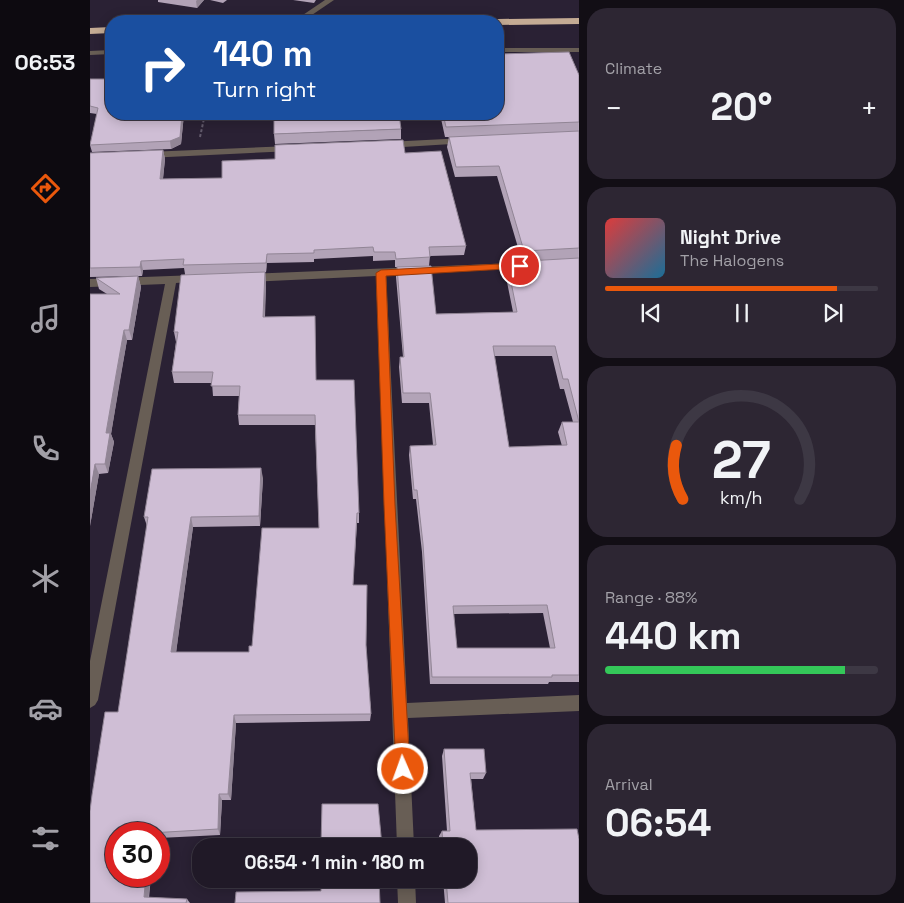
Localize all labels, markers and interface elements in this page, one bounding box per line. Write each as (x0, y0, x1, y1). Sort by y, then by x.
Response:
text: 140 m (213, 32, 313, 76)
icon: right (130, 35, 195, 100)
text: 06:53 (15, 48, 75, 76)
text: Climate (605, 58, 662, 79)
text: Turn right (213, 75, 316, 103)
text: 20° (710, 83, 773, 131)
text: − (605, 90, 622, 126)
text: + (861, 90, 878, 126)
icon: directions (28, 171, 63, 206)
text: Night Drive (680, 225, 781, 250)
pin (499, 245, 541, 287)
text: The Halogens (680, 250, 784, 271)
icon: arrive (506, 252, 534, 280)
icon: previous (637, 299, 665, 327)
icon: pause (728, 299, 756, 327)
icon: next (819, 299, 847, 327)
icon: music (28, 301, 63, 336)
text: 27 (712, 427, 771, 493)
icon: phone (28, 431, 63, 466)
text: km/h (720, 486, 763, 509)
icon: climate (28, 561, 63, 596)
text: Range · 88% (605, 587, 697, 608)
text: 440 km (605, 612, 742, 660)
icon: car (28, 691, 63, 726)
position arrow (376, 742, 428, 794)
text: Arrival (605, 774, 653, 795)
text: 06:54 (605, 799, 711, 847)
icon: filters (28, 821, 63, 856)
speed limit sign: 30 (105, 822, 170, 887)
text: 06:54 · 1 min · 180 m (244, 850, 425, 875)

